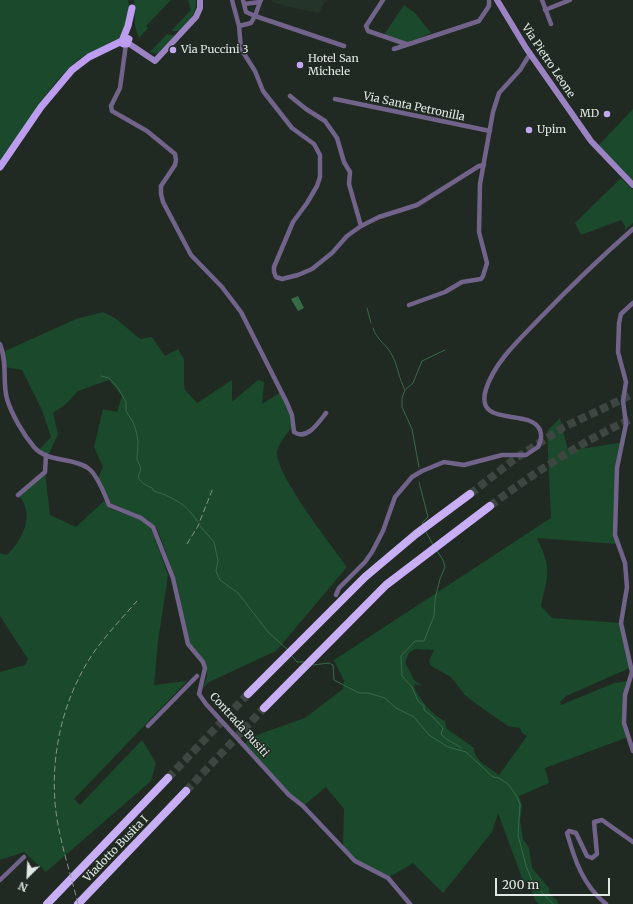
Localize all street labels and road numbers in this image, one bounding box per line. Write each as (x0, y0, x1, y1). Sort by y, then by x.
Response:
street label: Via Pietro Leone (518, 22, 578, 100)
street label: Via Santa Petronilla (362, 90, 466, 124)
street label: Contrada Busiti (207, 690, 271, 760)
street label: Viadotto Busita I (81, 813, 151, 885)

